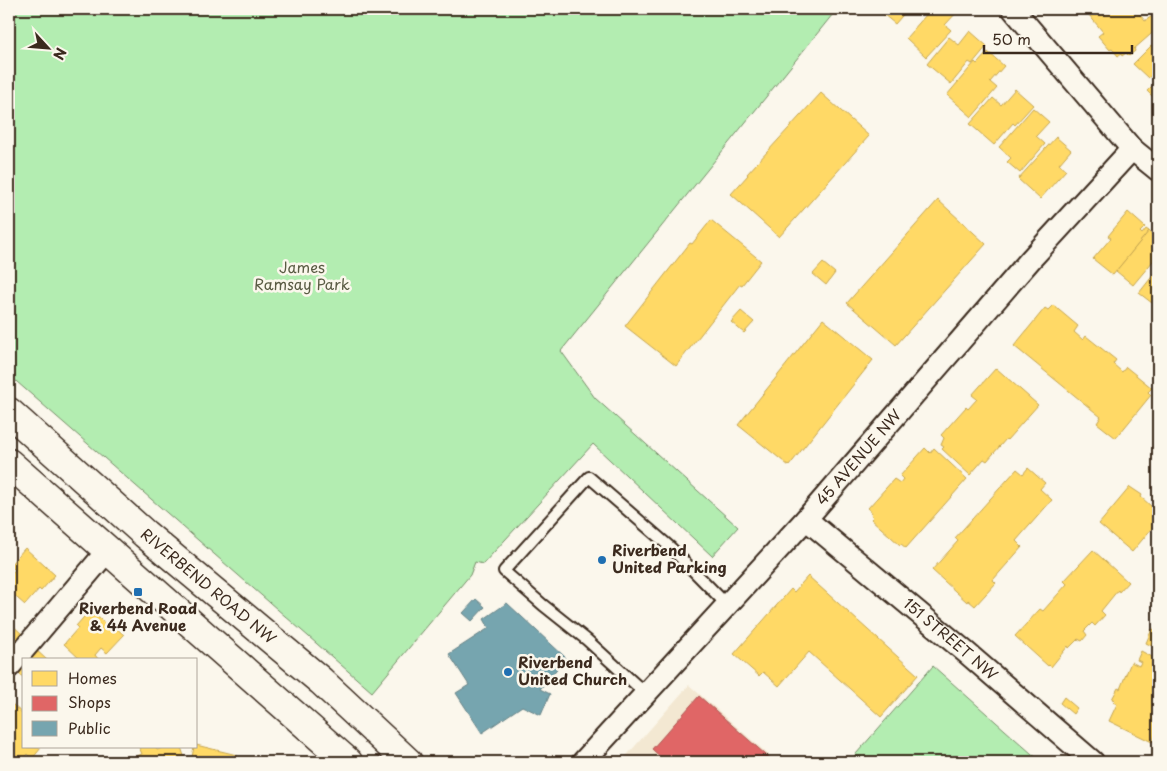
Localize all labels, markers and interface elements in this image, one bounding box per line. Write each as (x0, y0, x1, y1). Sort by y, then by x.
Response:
north arrow (22, 22, 72, 72)
scale bar (984, 22, 1132, 54)
text: 50 m (992, 27, 1031, 50)
text: N (48, 44, 72, 64)
park label: James Ramsay Park (254, 255, 350, 295)
street label: 45 AVENUE NW (810, 403, 906, 510)
street label: RIVERBEND ROAD NW (136, 522, 282, 649)
place label: Riverbend United Parking (612, 538, 727, 578)
marker: Riverbend United Parking (596, 554, 608, 566)
marker: Riverbend Road & 44 Avenue (132, 586, 144, 598)
street label: 151 STREET NW (899, 592, 1004, 685)
place label: Riverbend Road & 44 Avenue (79, 596, 197, 636)
place label: Riverbend United Church (518, 650, 627, 690)
legend (22, 658, 198, 748)
text: Homes (68, 666, 117, 689)
marker: Riverbend United Church (502, 666, 514, 678)
text: Shops (68, 690, 111, 713)
text: Public (68, 716, 111, 739)

